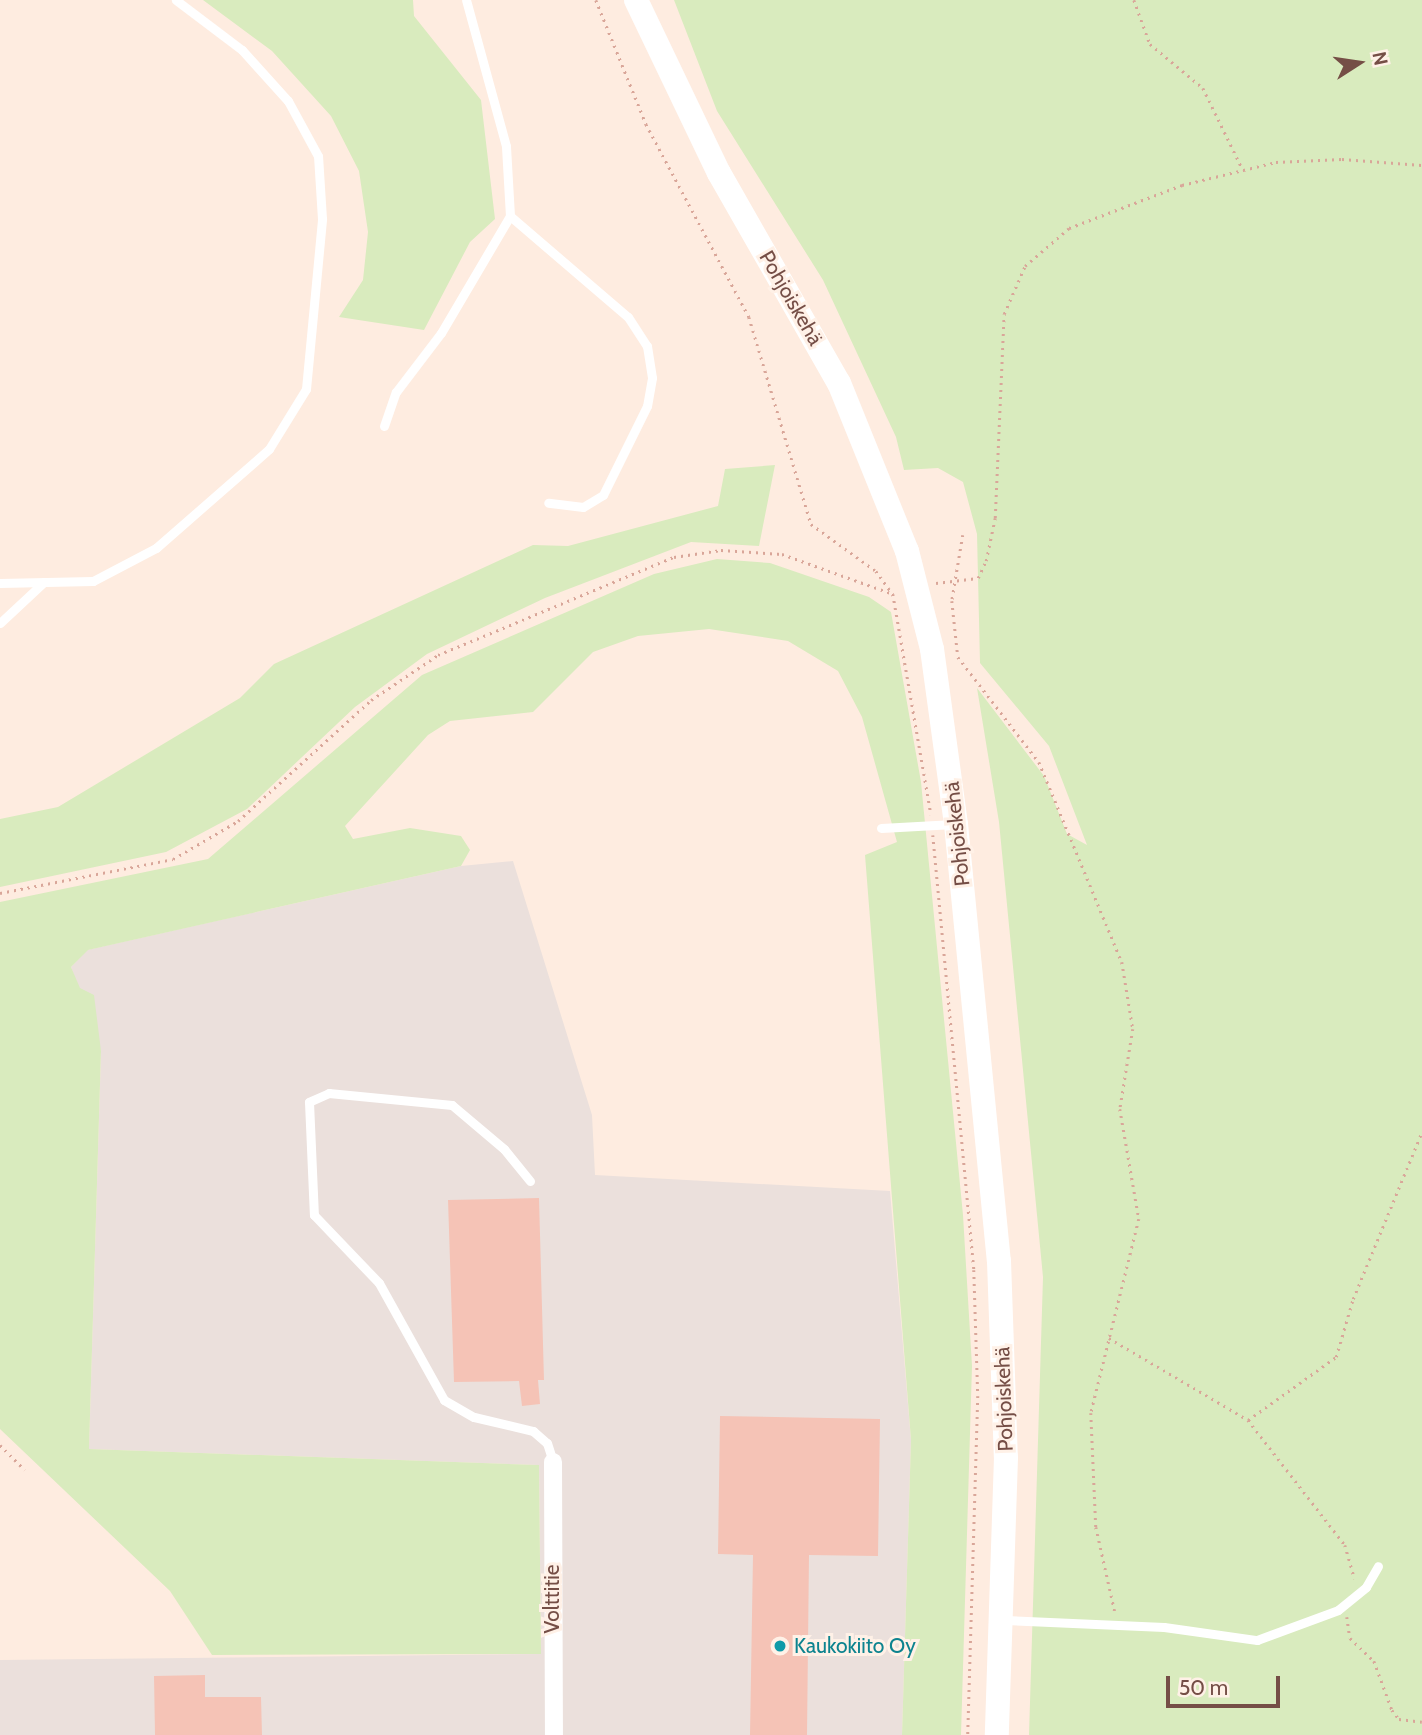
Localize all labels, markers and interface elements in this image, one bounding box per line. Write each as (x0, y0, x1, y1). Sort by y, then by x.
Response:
north arrow (1324, 28, 1394, 98)
text: N (1367, 50, 1393, 67)
street label: Pohjoiskehä (754, 246, 828, 350)
street label: Pohjoiskehä (939, 780, 975, 888)
street label: Pohjoiskehä (990, 1346, 1018, 1452)
street label: Volttitie (539, 1565, 565, 1633)
place label: Kaukokiito Oy (794, 1633, 916, 1659)
marker: Kaukokiito Oy (772, 1638, 788, 1654)
scale bar (1170, 1662, 1284, 1706)
text: 50 m (1179, 1675, 1228, 1700)

